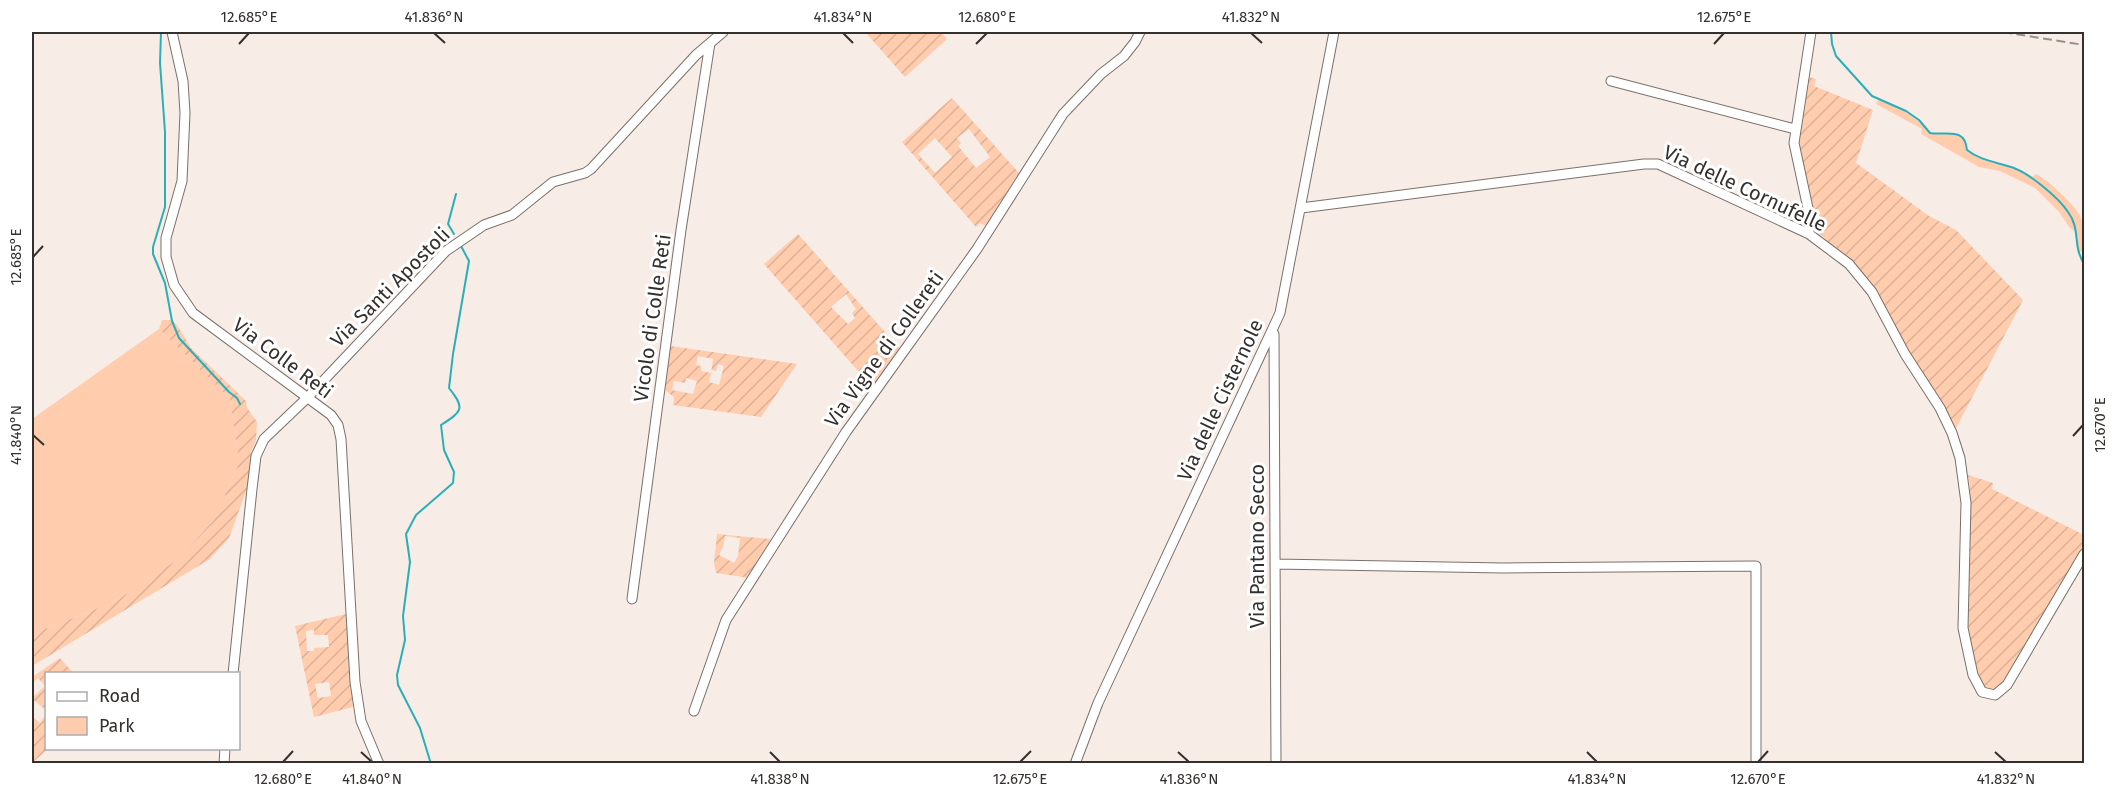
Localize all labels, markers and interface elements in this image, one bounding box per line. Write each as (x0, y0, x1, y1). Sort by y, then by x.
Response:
text: 12.685°E (221, 8, 277, 26)
text: 41.836°N (405, 8, 463, 26)
text: 41.834°N (814, 8, 872, 26)
text: 12.680°E (958, 8, 1016, 26)
text: 41.832°N (1222, 8, 1280, 26)
text: 12.675°E (1697, 8, 1751, 26)
street label: Via delle Cornufelle (1660, 140, 1830, 236)
street label: Via Santi Apostoli (325, 222, 455, 352)
text: 12.685°E (7, 229, 25, 285)
street label: Vicolo di Colle Reti (628, 233, 676, 403)
street label: Via Vigne di Collereti (819, 266, 949, 432)
street label: Via Colle Reti (228, 313, 338, 403)
street label: Via delle Cisternole (1172, 315, 1268, 485)
text: 12.670°E (2091, 397, 2109, 453)
text: 41.840°N (7, 405, 25, 465)
street label: Via Pantano Secco (1245, 464, 1269, 628)
legend (45, 672, 240, 750)
text: Road (99, 685, 141, 707)
text: Park (99, 715, 135, 737)
text: 12.680°E (254, 770, 312, 788)
text: 41.840°N (342, 770, 402, 788)
text: 41.838°N (750, 770, 810, 788)
text: 12.675°E (993, 770, 1047, 788)
text: 41.836°N (1160, 770, 1218, 788)
text: 41.834°N (1568, 770, 1626, 788)
text: 12.670°E (1730, 770, 1786, 788)
text: 41.832°N (1977, 770, 2035, 788)

